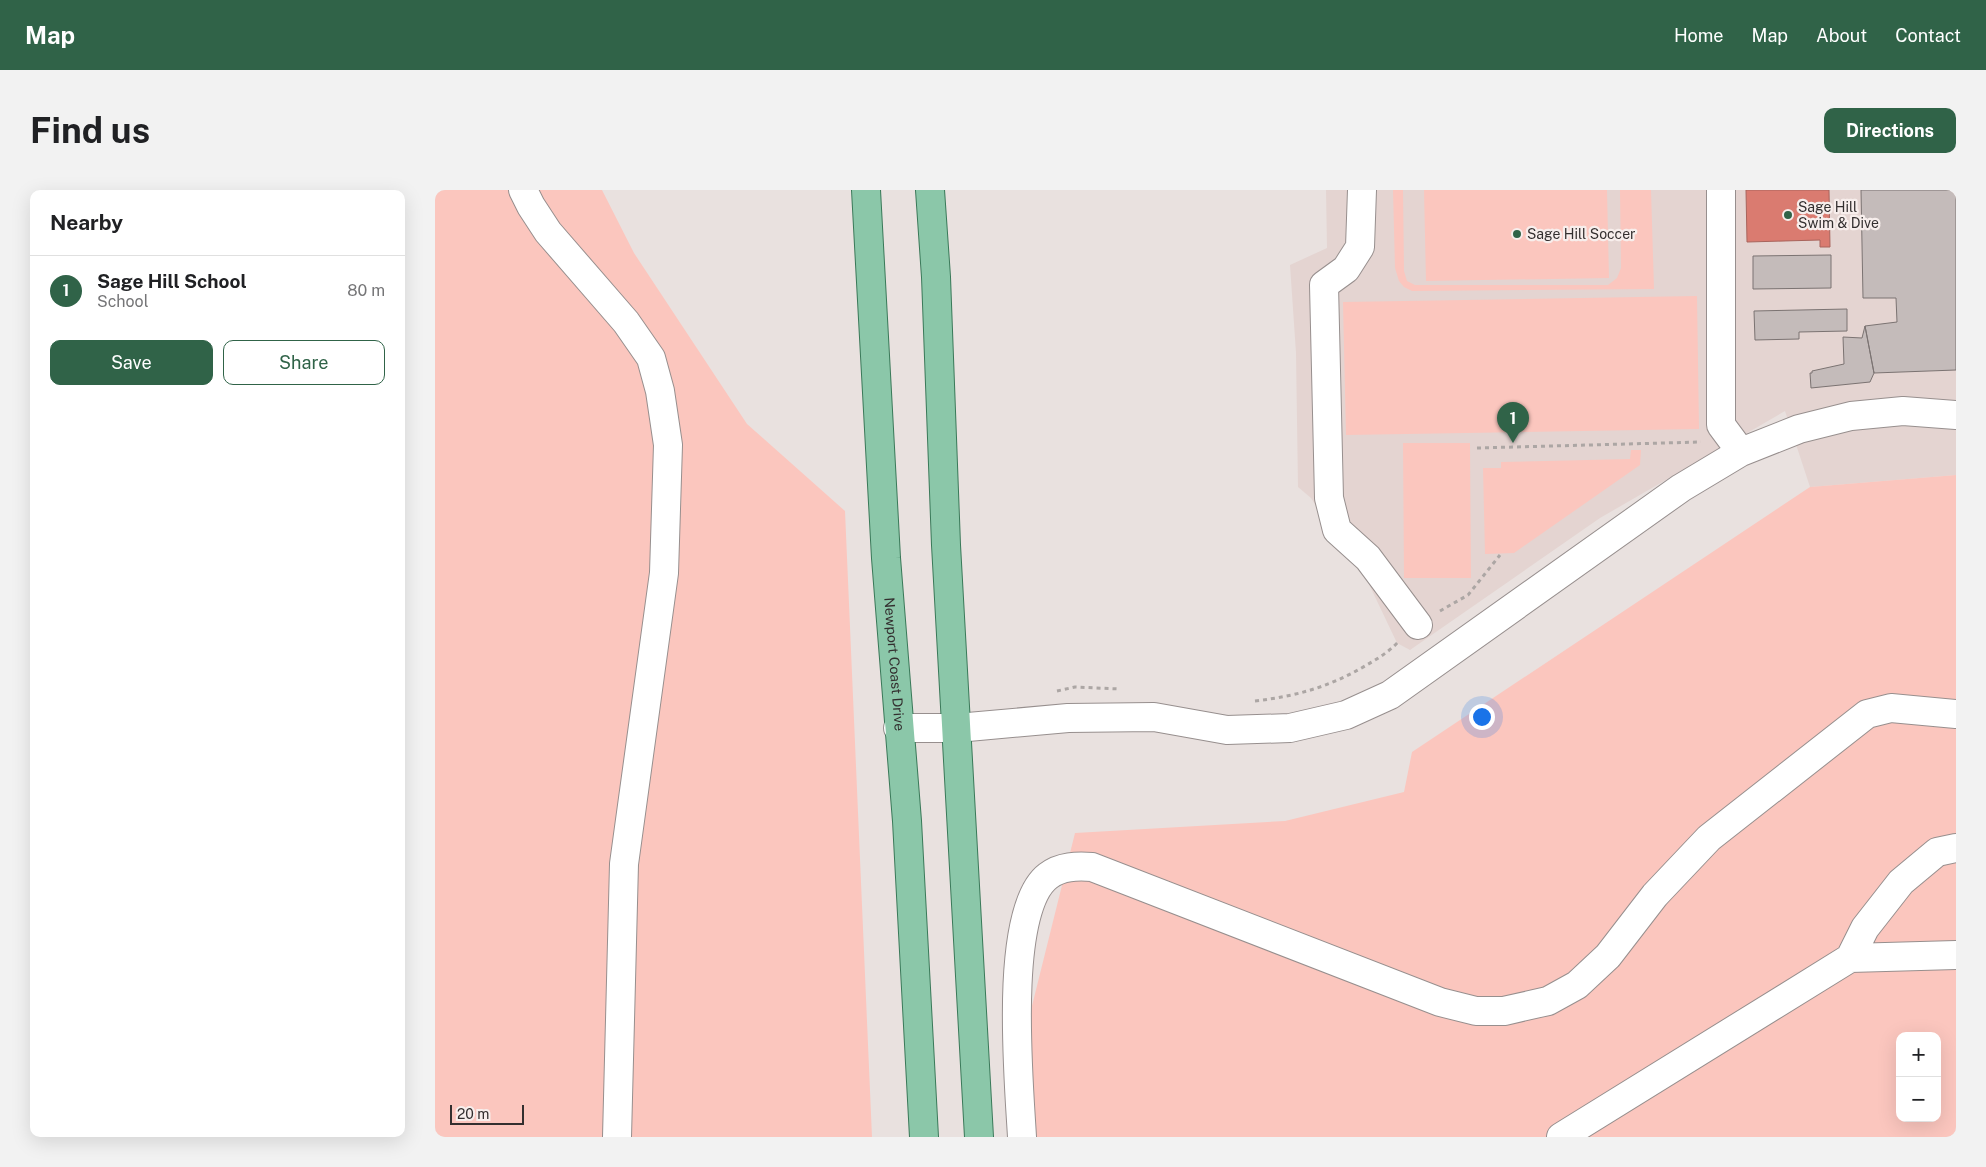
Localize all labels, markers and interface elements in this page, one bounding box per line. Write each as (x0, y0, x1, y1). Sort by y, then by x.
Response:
text: Map (25, 21, 75, 49)
text: Home (1674, 25, 1724, 46)
text: Map (1752, 25, 1788, 46)
text: About (1816, 25, 1867, 46)
text: Contact (1895, 25, 1961, 46)
button: Directions (1824, 108, 1956, 153)
text: Find us (30, 110, 150, 151)
place label: Sage Hill Swim & Dive (1798, 199, 1879, 231)
marker: Sage Hill Swim & Dive (1782, 209, 1794, 221)
text: Nearby (50, 210, 123, 235)
place label: Sage Hill Soccer (1527, 226, 1636, 242)
marker: Sage Hill Soccer (1511, 228, 1523, 240)
text: Sage Hill School (97, 270, 247, 292)
text: 1 (63, 281, 69, 300)
text: 80 m (347, 281, 385, 300)
text: School (97, 292, 148, 311)
button: Save (50, 340, 213, 385)
button: Share (223, 340, 385, 385)
pin: 1 (1497, 402, 1529, 443)
street label: Newport Coast Drive (881, 597, 908, 732)
your location (1469, 704, 1495, 730)
map controls (1896, 1032, 1941, 1122)
button: + (1896, 1032, 1941, 1077)
button: − (1896, 1077, 1941, 1122)
scale bar (450, 1102, 524, 1125)
text: 20 m (457, 1106, 489, 1122)

